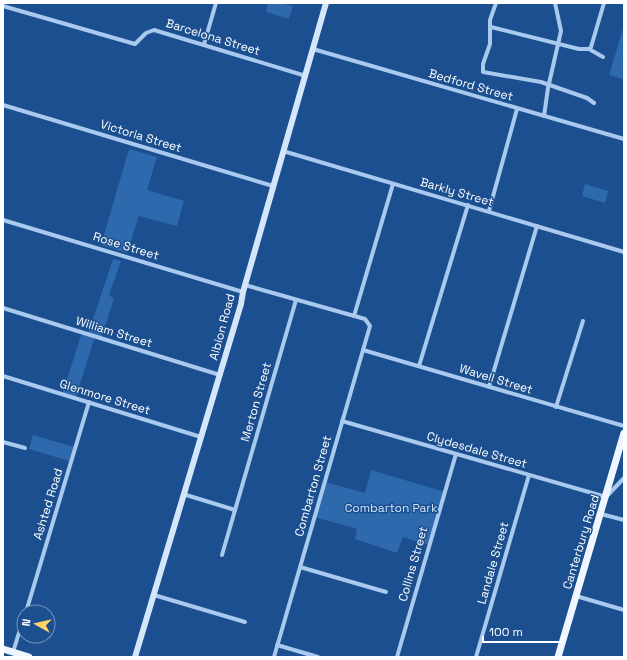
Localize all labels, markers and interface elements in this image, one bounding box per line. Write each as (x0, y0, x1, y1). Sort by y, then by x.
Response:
street label: Barcelona Street (164, 15, 262, 59)
street label: Bedford Street (427, 65, 515, 105)
street label: Victoria Street (98, 116, 184, 156)
street label: Barkly Street (418, 174, 496, 210)
street label: Rose Street (91, 228, 161, 264)
street label: Albion Road (205, 292, 239, 362)
street label: William Street (74, 313, 154, 351)
street label: Merton Street (237, 360, 275, 444)
street label: Wavell Street (457, 360, 535, 398)
street label: Glenmore Street (58, 376, 152, 418)
street label: Clydesdale Street (425, 428, 529, 472)
street label: Combarton Street (291, 434, 335, 538)
street label: Ashted Road (30, 466, 66, 542)
street label: Canterbury Road (559, 493, 603, 591)
park label: Combarton Park (345, 500, 438, 516)
street label: Landale Street (474, 520, 512, 606)
street label: Collins Street (395, 525, 431, 603)
north arrow (16, 604, 56, 644)
text: N (19, 618, 34, 627)
scale bar (483, 618, 563, 644)
text: 100 m (489, 624, 523, 640)

